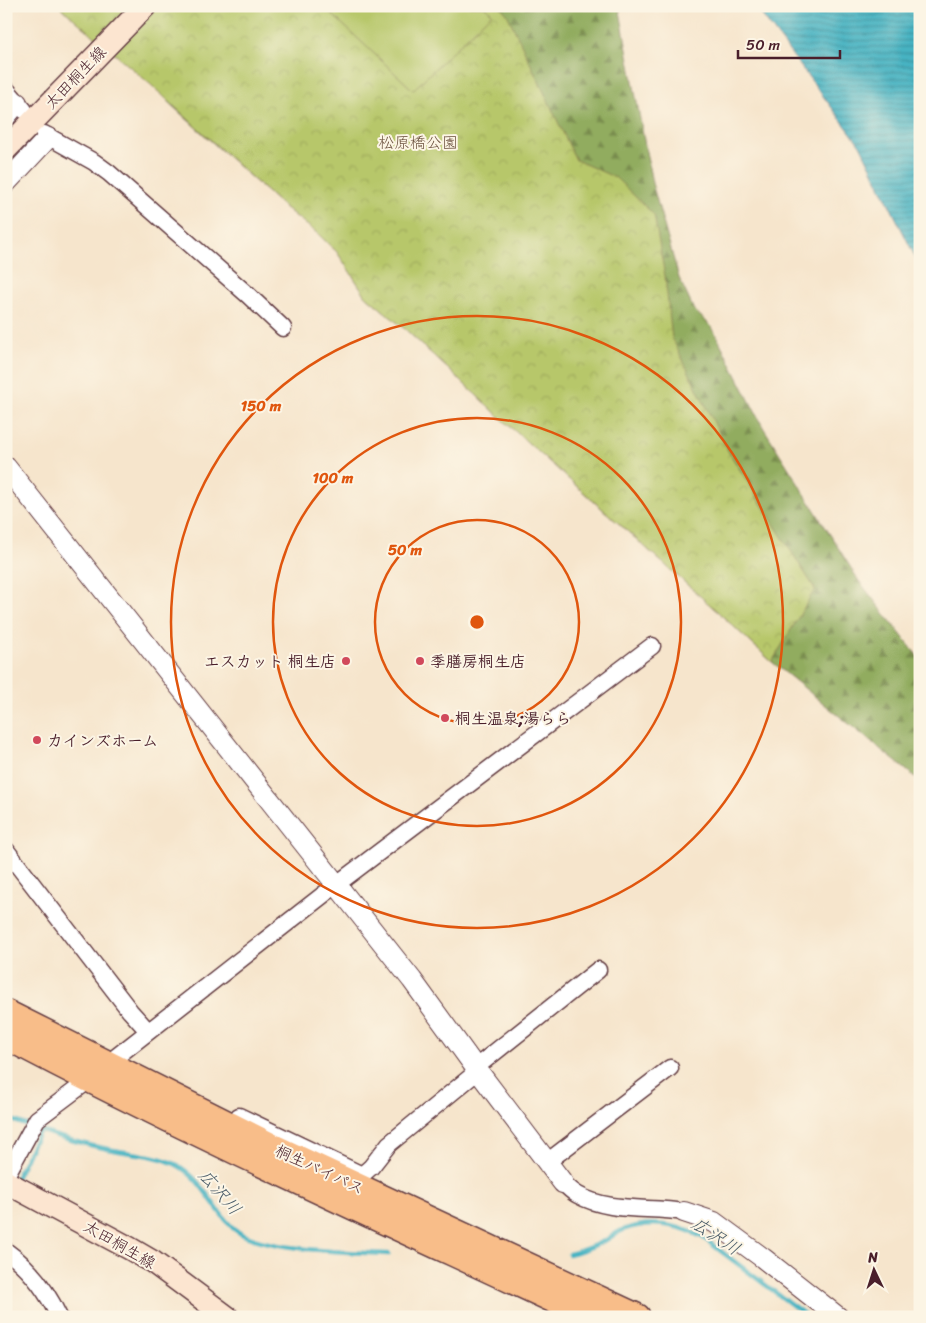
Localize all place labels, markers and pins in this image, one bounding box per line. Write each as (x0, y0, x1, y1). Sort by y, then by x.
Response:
centre of rings (468, 613, 486, 631)
place label: エスカット 桐生店 (204, 647, 336, 676)
place label: 季膳房桐生店 (430, 647, 526, 676)
marker: エスカット 桐生店 (340, 655, 352, 667)
marker: 季膳房桐生店 (414, 655, 426, 667)
place label: 桐生温泉;湯らら (455, 704, 572, 733)
marker: 桐生温泉;湯らら (439, 712, 451, 724)
place label: カインズホーム (47, 726, 158, 755)
marker: カインズホーム (31, 734, 43, 746)

